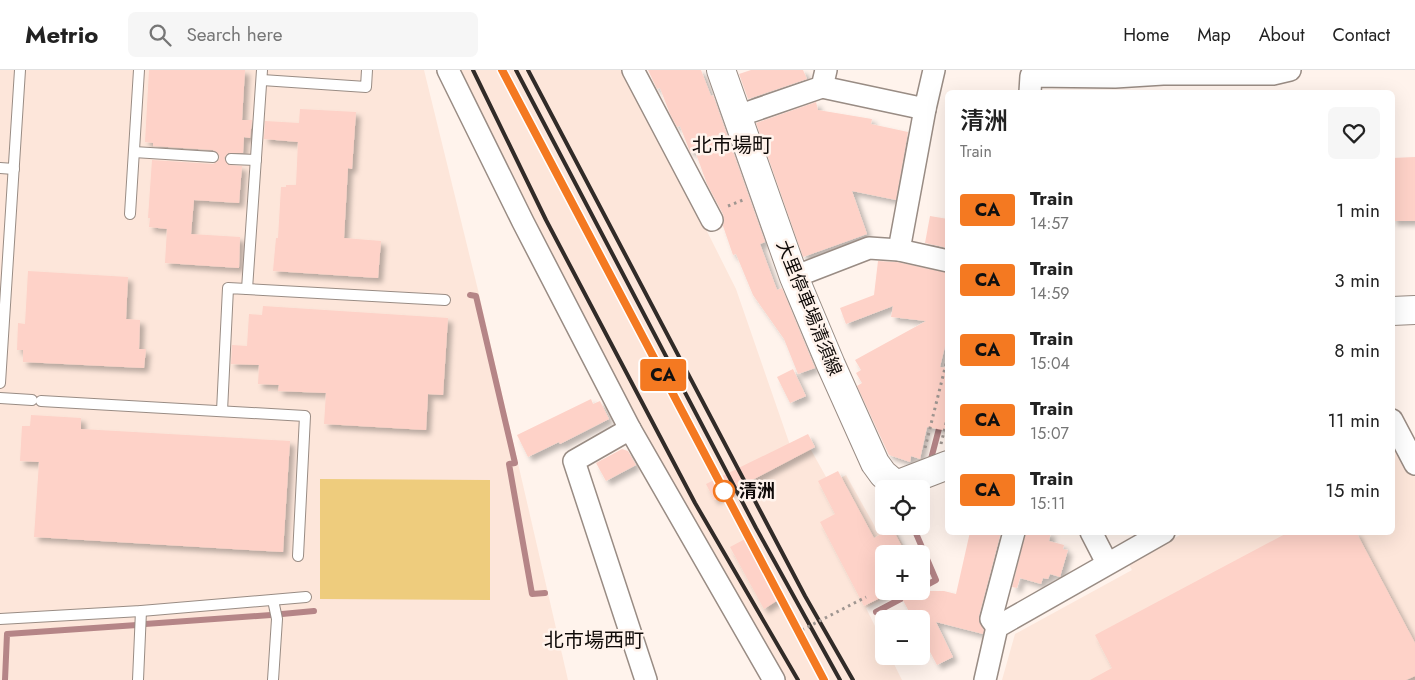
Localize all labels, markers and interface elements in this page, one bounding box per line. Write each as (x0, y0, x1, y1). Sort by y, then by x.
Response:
search box (128, 12, 478, 57)
text: Metrio (25, 17, 98, 52)
icon: search (146, 21, 174, 49)
text: Search here (186, 21, 283, 48)
text: Home (1123, 22, 1169, 48)
text: Map (1197, 22, 1231, 48)
text: About (1259, 22, 1304, 48)
text: Contact (1332, 22, 1390, 48)
text: 清洲 (960, 103, 1008, 138)
button: heart (1328, 107, 1380, 159)
district label: 北市場町 (692, 131, 772, 160)
text: Train (960, 140, 992, 163)
text: Train (1030, 185, 1073, 212)
text: CA (975, 197, 1000, 223)
text: 1 min (1336, 197, 1380, 224)
text: 14:57 (1030, 212, 1069, 235)
street label: 大里停車場清須線 (770, 236, 848, 380)
text: Train (1030, 255, 1073, 282)
text: CA (975, 267, 1000, 293)
text: 3 min (1334, 267, 1380, 294)
text: 14:59 (1030, 282, 1070, 305)
text: Train (1030, 325, 1073, 352)
text: CA (975, 337, 1000, 363)
text: 8 min (1334, 337, 1380, 364)
text: 15:04 (1030, 352, 1070, 375)
line badge: CA (640, 359, 686, 391)
text: CA (650, 362, 676, 388)
text: Train (1030, 395, 1073, 422)
text: CA (975, 407, 1000, 433)
text: 11 min (1327, 407, 1380, 434)
text: 15:07 (1030, 422, 1069, 445)
text: Train (1030, 465, 1073, 492)
text: CA (975, 477, 1000, 503)
text: 15 min (1325, 477, 1380, 504)
place label: 清洲 (739, 478, 775, 504)
marker: 清洲 (713, 480, 735, 502)
map controls (875, 480, 930, 665)
button: locate (875, 480, 930, 535)
text: 15:11 (1030, 492, 1065, 515)
button: + (875, 545, 930, 600)
button: − (875, 610, 930, 665)
district label: 北市場西町 (544, 626, 644, 655)

